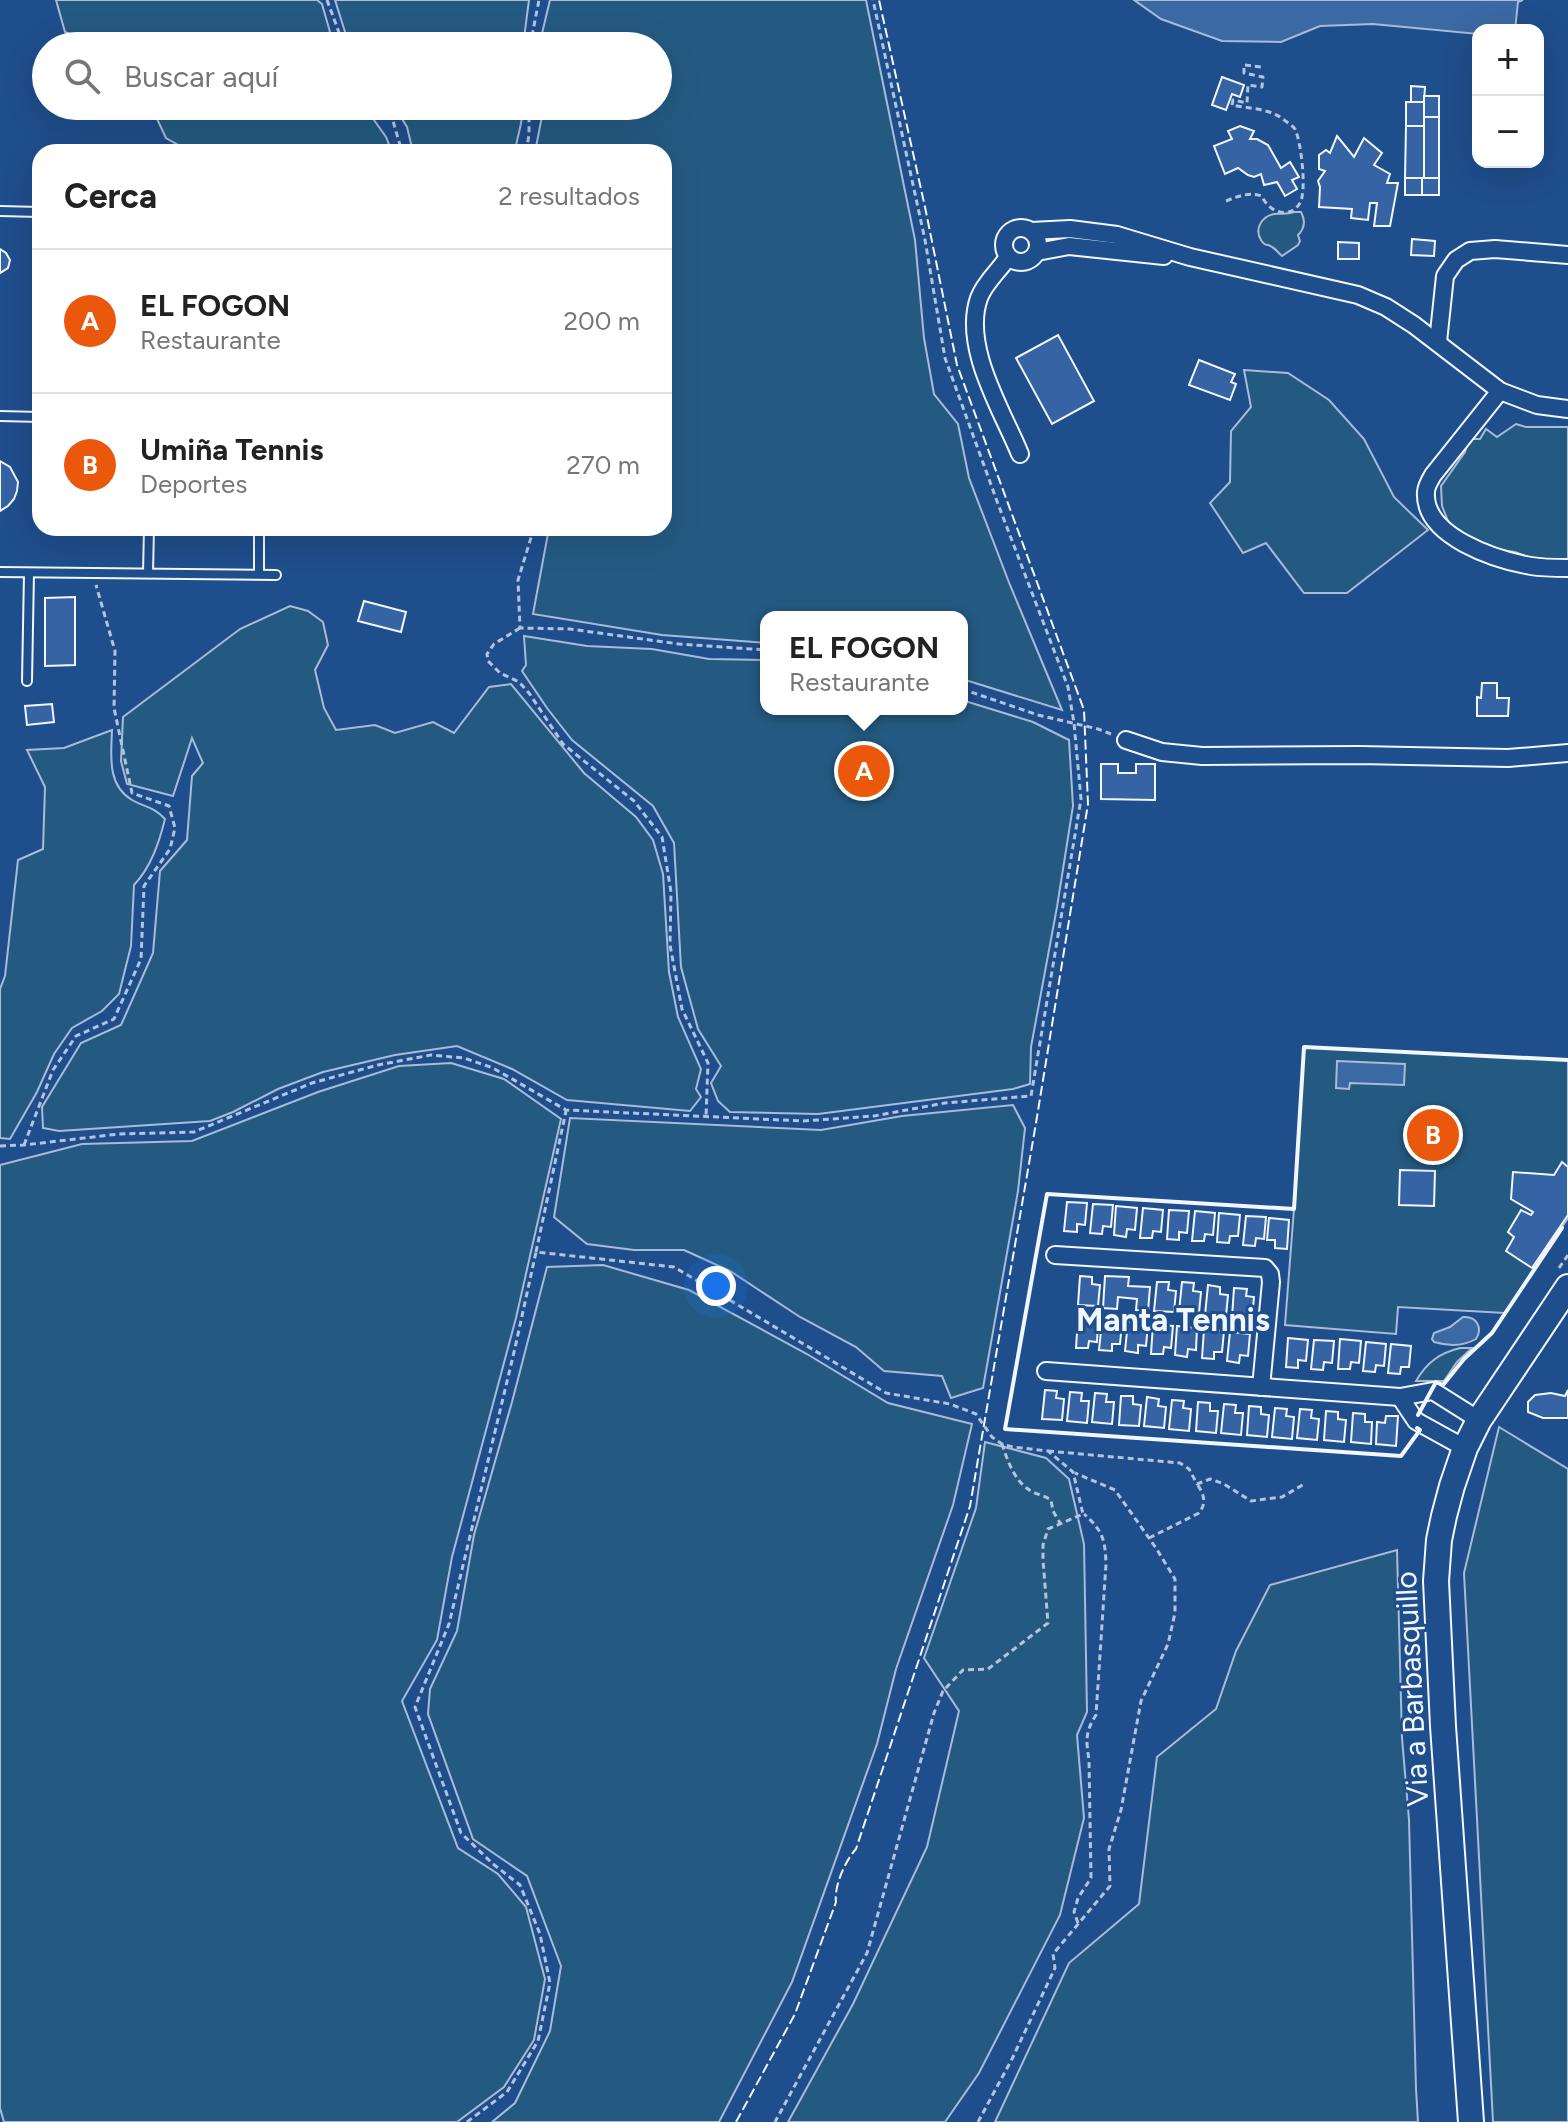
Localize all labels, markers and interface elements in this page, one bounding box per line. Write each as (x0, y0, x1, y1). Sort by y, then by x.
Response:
map controls (1472, 24, 1544, 168)
button: + (1472, 24, 1544, 96)
search box (32, 32, 672, 120)
icon: search (60, 54, 104, 98)
text: Buscar aquí (124, 58, 278, 95)
button: − (1472, 96, 1544, 168)
text: Cerca (64, 176, 157, 217)
text: 2 resultados (498, 180, 640, 212)
text: EL FOGON (140, 287, 290, 324)
text: A (81, 305, 99, 337)
text: 200 m (564, 305, 640, 337)
text: Restaurante (140, 324, 281, 356)
text: Umiña Tennis (140, 431, 323, 468)
text: B (82, 449, 98, 481)
text: 270 m (566, 449, 640, 481)
text: Deportes (140, 468, 247, 500)
popup (760, 611, 968, 715)
text: EL FOGON (789, 629, 939, 666)
text: Restaurante (789, 666, 930, 698)
pin: A (838, 741, 890, 801)
pin: B (1407, 1105, 1459, 1165)
your location (696, 1266, 736, 1306)
district label: Manta Tennis (1076, 1301, 1270, 1339)
street label: Via a Barbasquillo (1387, 1570, 1436, 1808)

